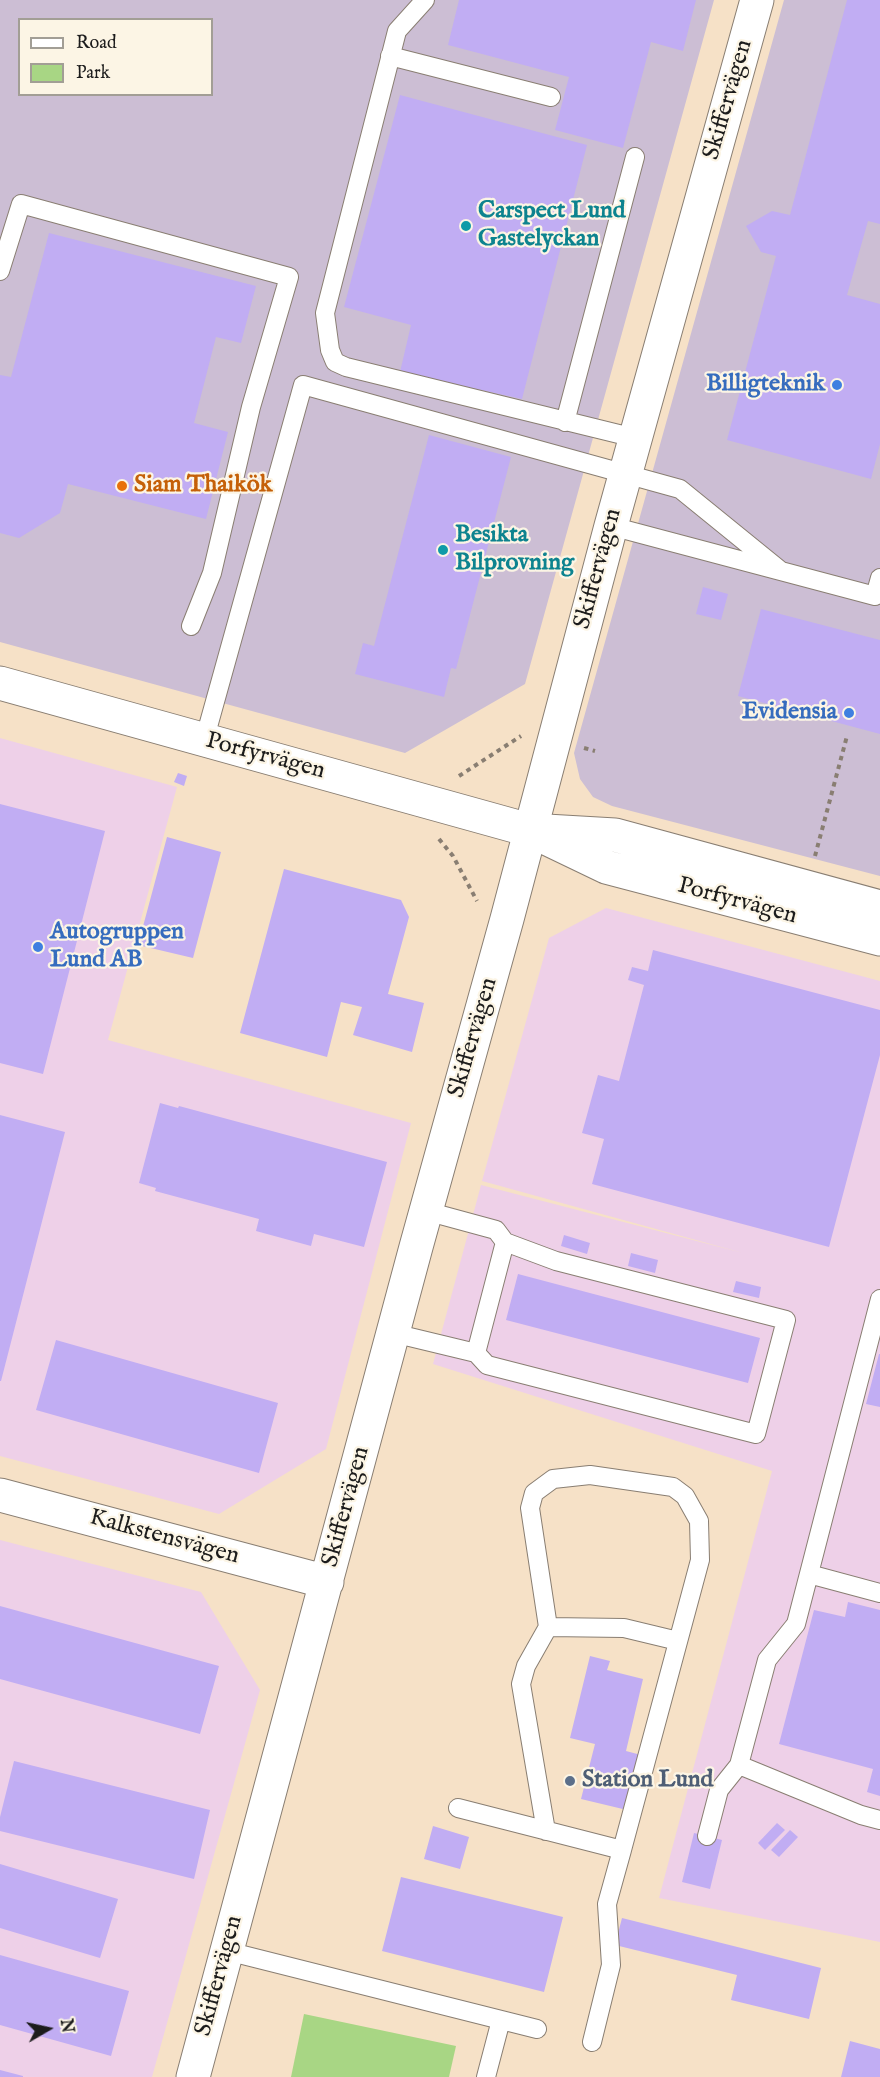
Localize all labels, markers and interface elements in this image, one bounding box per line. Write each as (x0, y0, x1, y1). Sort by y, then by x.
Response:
legend (18, 18, 213, 96)
text: Road (76, 32, 117, 55)
street label: Skiffervägen (698, 37, 760, 163)
text: Park (76, 62, 110, 85)
place label: Carspect Lund Gastelyckan (478, 198, 626, 254)
marker: Carspect Lund Gastelyckan (459, 219, 473, 233)
place label: Billigteknik (706, 371, 825, 399)
marker: Billigteknik (830, 378, 844, 392)
place label: Siam Thaikök (134, 472, 272, 500)
marker: Siam Thaikök (115, 479, 129, 493)
street label: Skiffervägen (569, 506, 629, 632)
place label: Besikta Bilprovning (455, 522, 574, 578)
marker: Besikta Bilprovning (436, 543, 450, 557)
place label: Evidensia (742, 699, 837, 727)
marker: Evidensia (842, 706, 856, 720)
street label: Porfyrvägen (202, 727, 328, 787)
street label: Porfyrvägen (674, 872, 800, 932)
place label: Autogruppen Lund AB (50, 919, 184, 975)
marker: Autogruppen Lund AB (31, 940, 45, 954)
street label: Skiffervägen (443, 975, 505, 1101)
street label: Skiffervägen (317, 1444, 377, 1570)
street label: Kalkstensvägen (86, 1504, 242, 1572)
place label: Station Lund (582, 1767, 713, 1795)
marker: Station Lund (563, 1774, 577, 1788)
street label: Skiffervägen (190, 1913, 250, 2039)
north arrow (18, 1999, 78, 2059)
text: N (55, 2018, 77, 2035)

